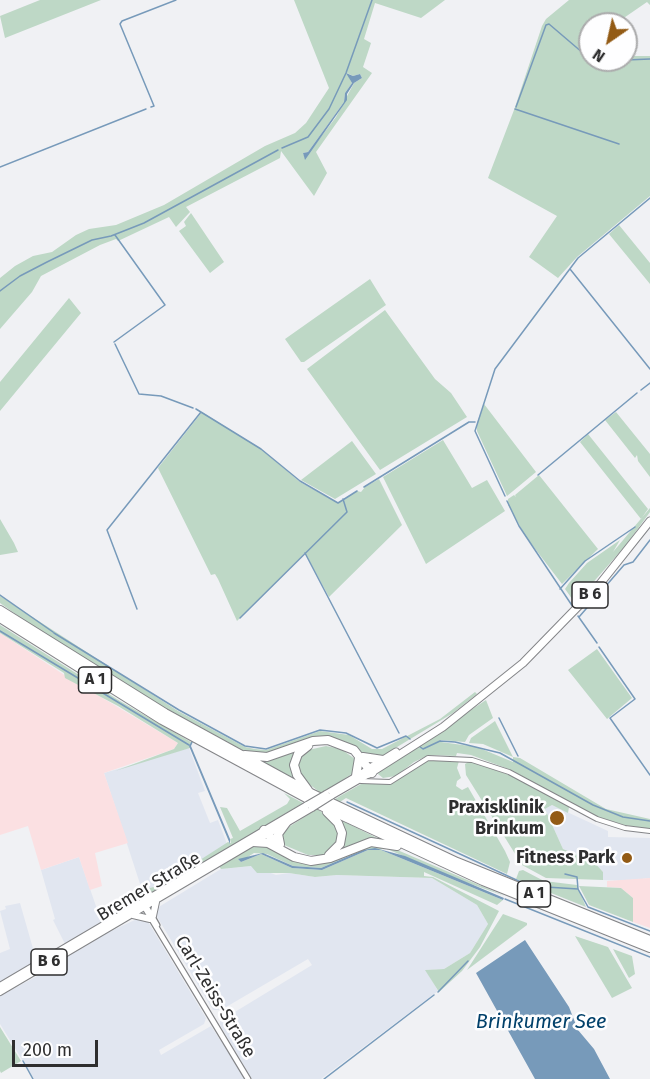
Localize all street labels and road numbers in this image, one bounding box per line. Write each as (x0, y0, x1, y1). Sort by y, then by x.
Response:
road number: B 6 (572, 582, 608, 608)
road number: A 1 (78, 667, 112, 693)
street label: Bremer Straße (93, 848, 205, 926)
road number: A 1 (518, 881, 550, 907)
street label: Carl-Zeiss-Straße (170, 932, 260, 1062)
road number: B 6 (31, 949, 67, 975)

